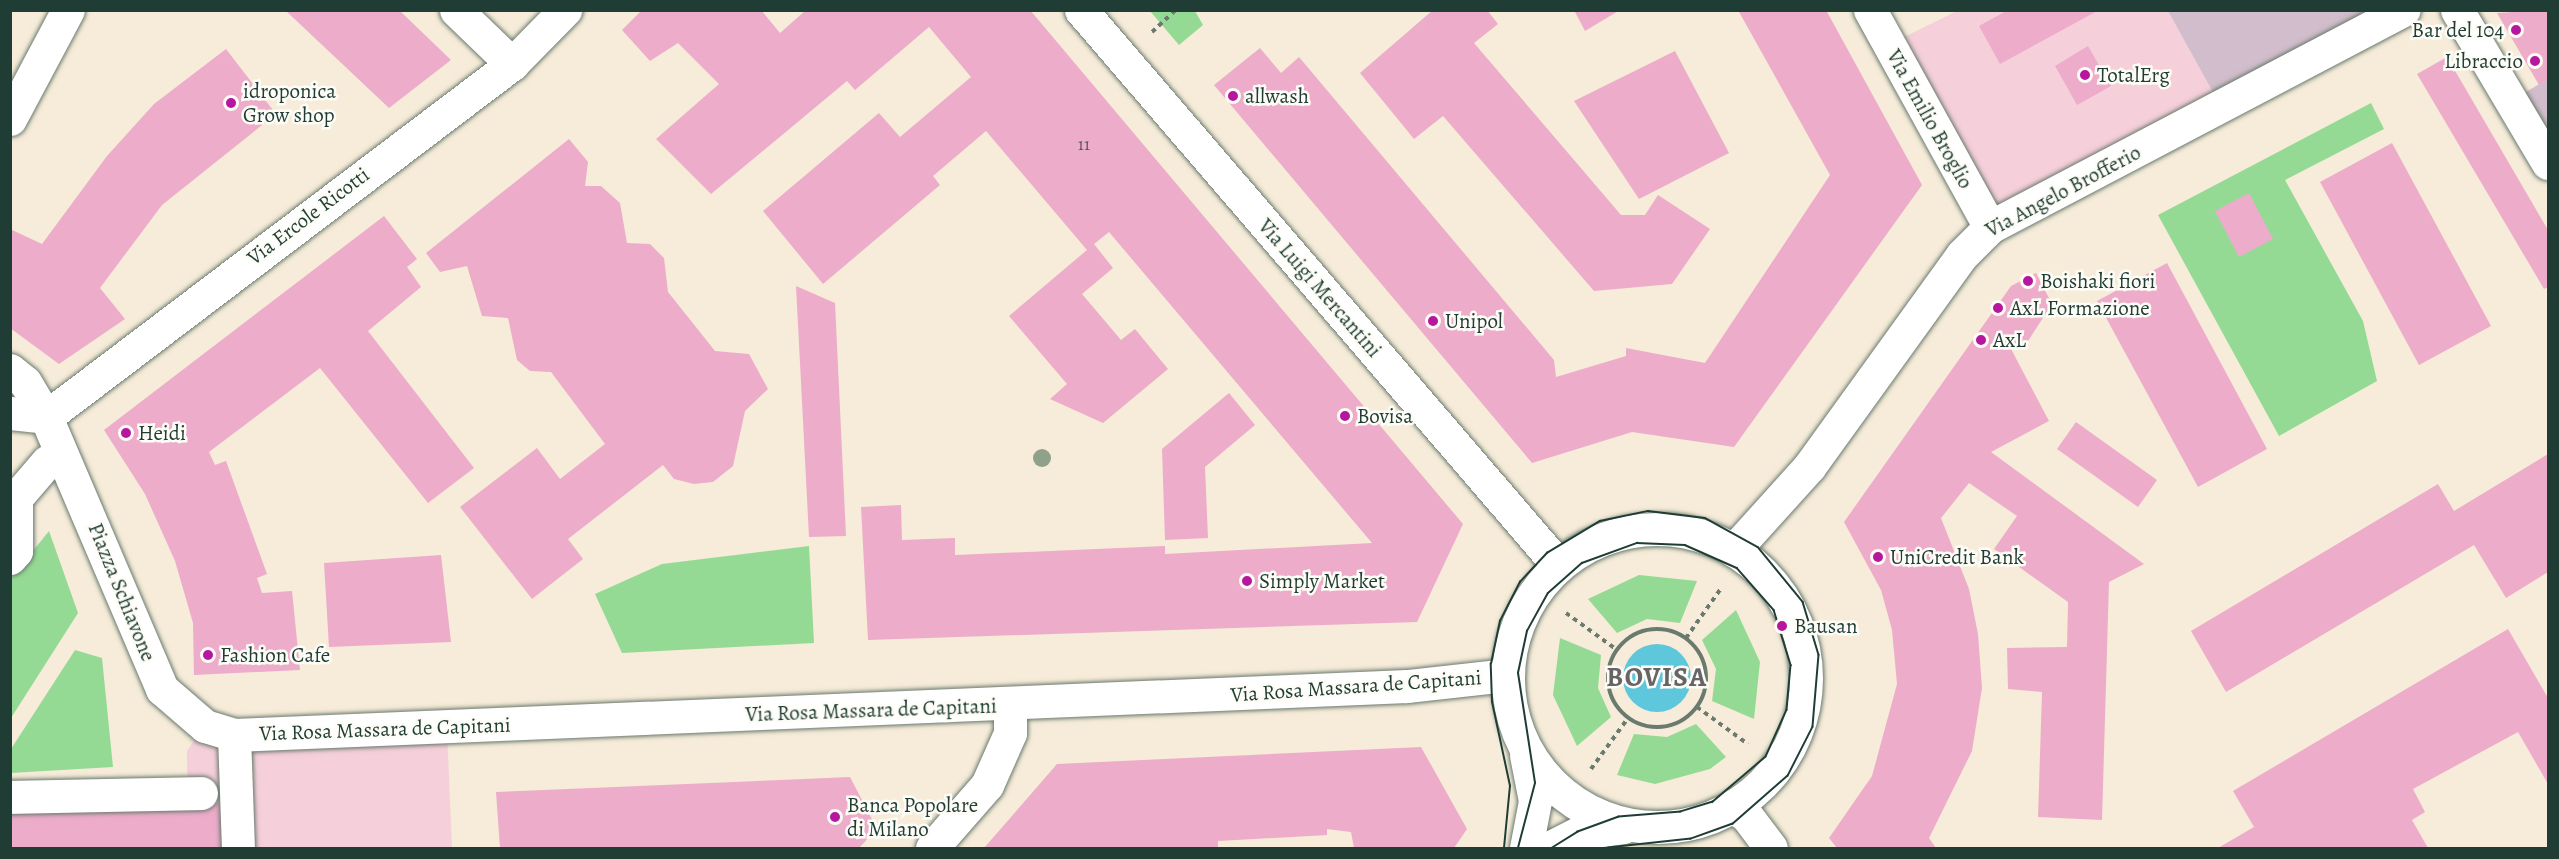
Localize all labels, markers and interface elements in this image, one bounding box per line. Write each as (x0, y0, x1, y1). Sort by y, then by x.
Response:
place label: Bar del 104 (2412, 17, 2504, 43)
marker: Bar del 104 (2509, 23, 2523, 37)
street label: Via Emilio Broglio (1881, 45, 1979, 193)
place label: Libraccio (2444, 48, 2523, 74)
marker: Libraccio (2528, 54, 2542, 68)
place label: TotalErg (2097, 62, 2170, 88)
marker: TotalErg (2078, 68, 2092, 82)
place label: idroponica Grow shop (243, 78, 336, 128)
place label: allwash (1245, 83, 1309, 109)
marker: allwash (1226, 89, 1240, 103)
marker: idroponica Grow shop (224, 96, 238, 110)
house number: 11 (1078, 133, 1090, 155)
street label: Via Angelo Brofferio (1981, 139, 2145, 243)
street label: Via Ercole Ricotti (242, 162, 374, 270)
street label: Via Luigi Mercantini (1253, 214, 1387, 362)
place label: Boishaki fiori (2040, 268, 2155, 294)
marker: Boishaki fiori (2021, 274, 2035, 288)
place label: AxL Formazione (2010, 295, 2150, 321)
marker: AxL Formazione (1991, 301, 2005, 315)
place label: Unipol (1445, 308, 1503, 334)
marker: Unipol (1426, 314, 1440, 328)
place label: AxL (1993, 327, 2026, 353)
marker: AxL (1974, 333, 1988, 347)
place label: Bovisa (1357, 403, 1413, 429)
marker: Bovisa (1338, 409, 1352, 423)
place label: Heidi (138, 420, 186, 446)
marker: Heidi (119, 426, 133, 440)
street label: Piazza Schiavone (83, 519, 161, 665)
place label: UniCredit Bank (1890, 544, 2024, 570)
marker: UniCredit Bank (1871, 550, 1885, 564)
place label: Simply Market (1259, 568, 1385, 594)
marker: Simply Market (1240, 574, 1254, 588)
place label: Bausan (1794, 613, 1857, 639)
marker: Bausan (1775, 619, 1789, 633)
place label: Fashion Cafe (220, 642, 330, 668)
marker: Fashion Cafe (201, 648, 215, 662)
district label: BOVISA (1606, 662, 1708, 694)
street label: Via Rosa Massara de Capitani (1230, 665, 1482, 707)
street label: Via Rosa Massara de Capitani (745, 693, 997, 727)
street label: Via Rosa Massara de Capitani (259, 712, 511, 746)
place label: Banca Popolare di Milano (847, 792, 978, 842)
marker: Banca Popolare di Milano (828, 810, 842, 824)

